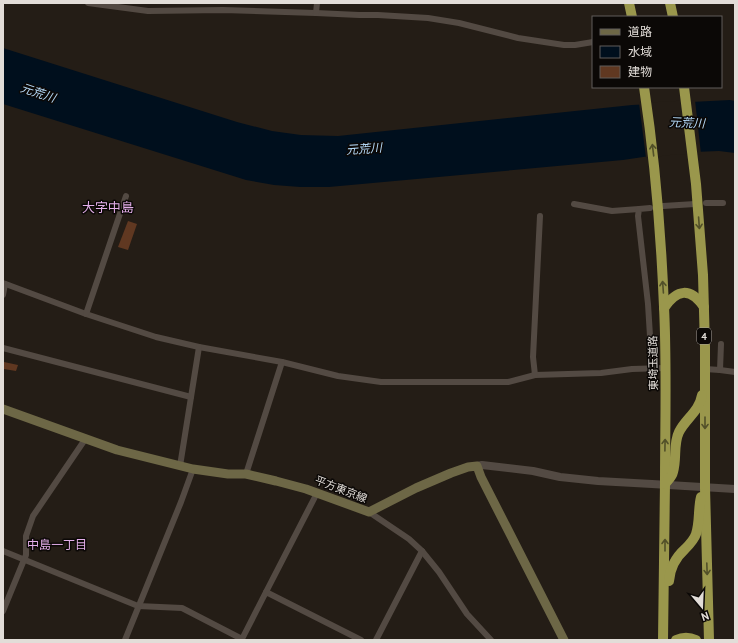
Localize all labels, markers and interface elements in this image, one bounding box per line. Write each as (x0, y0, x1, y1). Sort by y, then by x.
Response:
legend (592, 16, 722, 88)
text: 道路 (628, 24, 652, 39)
text: 水域 (628, 44, 652, 59)
text: 建物 (628, 64, 652, 79)
water label: 元荒川 (19, 80, 59, 106)
water label: 元荒川 (669, 114, 707, 131)
water label: 元荒川 (345, 140, 384, 157)
one-way arrow (649, 144, 657, 157)
district label: 大字中島 (82, 199, 134, 216)
one-way arrow (696, 216, 703, 229)
one-way arrow (659, 281, 666, 294)
road number: 4 (697, 328, 711, 344)
street label: 東埼玉道路 (646, 335, 660, 391)
one-way arrow (701, 416, 709, 429)
one-way arrow (661, 439, 669, 452)
street label: 平方東京線 (313, 473, 369, 505)
district label: 中島一丁目 (27, 537, 87, 552)
one-way arrow (661, 539, 669, 552)
one-way arrow (704, 562, 711, 575)
north arrow (682, 587, 722, 627)
text: N (700, 609, 711, 624)

